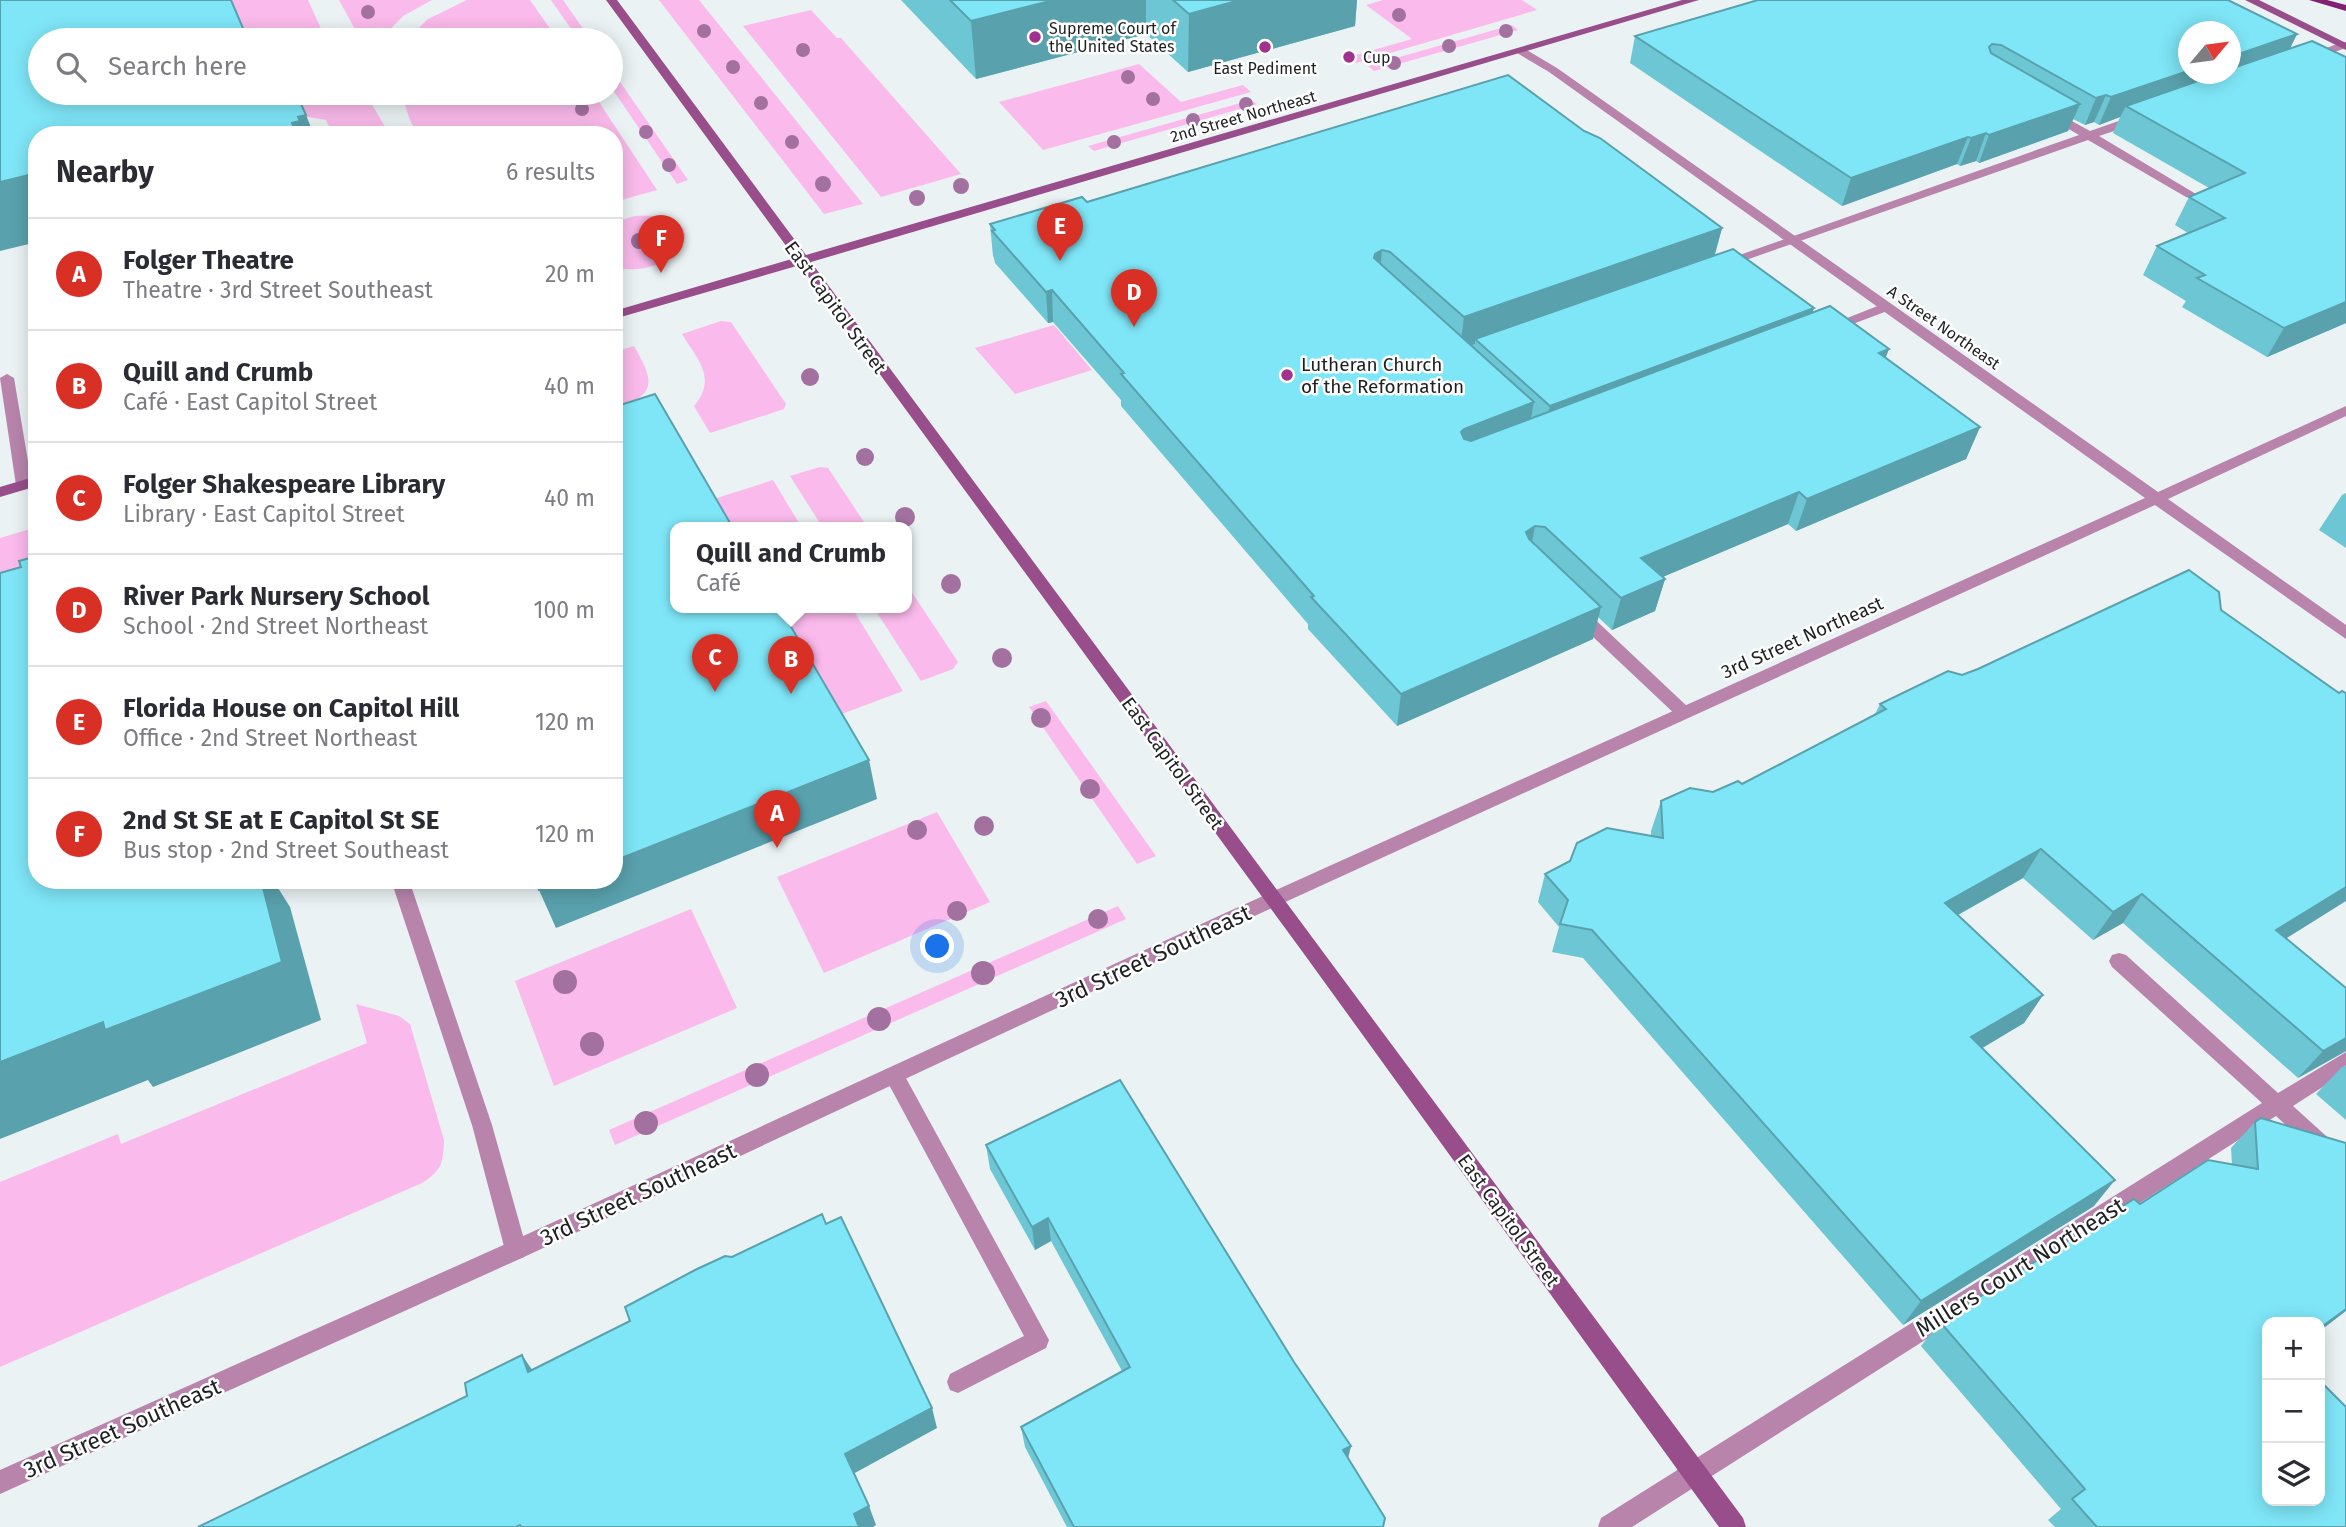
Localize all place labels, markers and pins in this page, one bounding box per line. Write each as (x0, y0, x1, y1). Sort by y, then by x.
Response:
place label: Supreme Court of the United States (1049, 19, 1177, 56)
marker: Supreme Court of the United States (1027, 29, 1043, 45)
marker: East Pediment (1257, 39, 1273, 55)
place label: Cup (1363, 48, 1391, 67)
marker: Cup (1341, 49, 1357, 65)
place label: East Pediment (1213, 59, 1317, 78)
pin: E (1037, 203, 1083, 261)
pin: F (638, 215, 684, 273)
pin: D (1111, 269, 1157, 327)
place label: Lutheran Church of the Reformation (1301, 353, 1464, 398)
marker: Lutheran Church of the Reformation (1279, 367, 1295, 383)
pin: C (692, 634, 738, 692)
pin: B (768, 636, 814, 694)
pin: A (754, 790, 800, 848)

